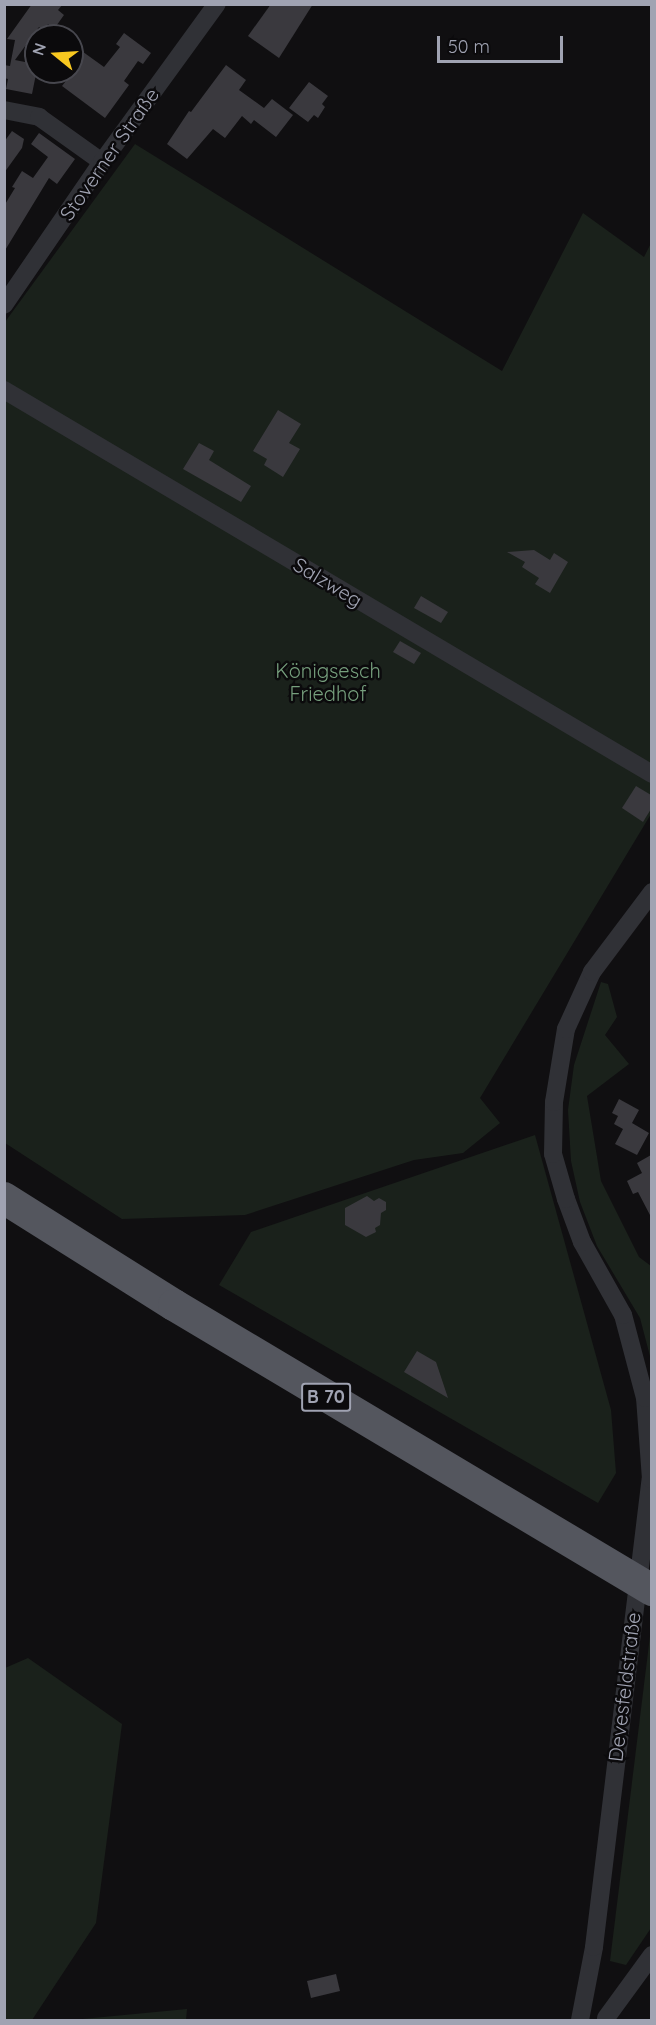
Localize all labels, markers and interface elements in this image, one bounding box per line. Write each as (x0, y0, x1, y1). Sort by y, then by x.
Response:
north arrow (24, 24, 84, 84)
scale bar (440, 24, 566, 62)
text: 50 m (448, 35, 490, 58)
text: N (27, 40, 50, 58)
street label: Stoverner Straße (54, 83, 164, 225)
street label: Salzweg (289, 552, 367, 612)
park label: Königsesch Friedhof (275, 658, 381, 705)
road number: B 70 (300, 1382, 352, 1412)
street label: Devesfeldstraße (603, 1611, 645, 1763)

